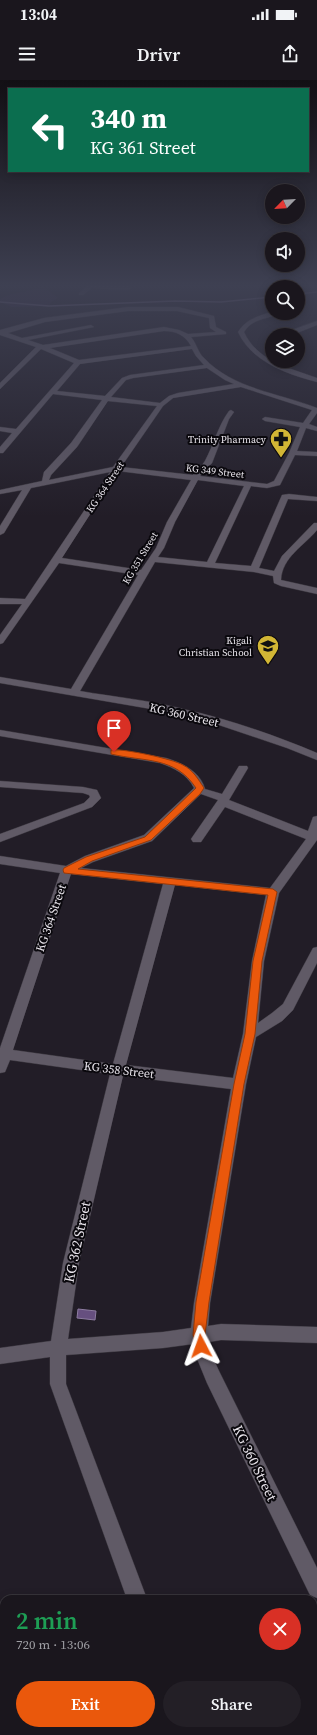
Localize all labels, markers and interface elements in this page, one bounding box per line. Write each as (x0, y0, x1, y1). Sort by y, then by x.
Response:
text: 13:04 (20, 4, 57, 25)
text: Drivr (137, 42, 180, 67)
icon: menu (16, 43, 38, 65)
icon: share (279, 43, 301, 65)
text: 340 m (90, 99, 167, 137)
icon: left (24, 104, 76, 156)
text: KG 361 Street (90, 135, 196, 160)
north arrow (265, 184, 305, 224)
map controls (265, 184, 305, 368)
button: sound (265, 232, 305, 272)
button: search (265, 280, 305, 320)
button: layers (265, 328, 305, 368)
pharmacy icon: Trinity Pharmacy (268, 426, 294, 459)
place label: Trinity Pharmacy (188, 433, 267, 446)
street label: KG 364 Street (83, 458, 127, 515)
street label: KG 349 Street (185, 461, 246, 481)
street label: KG 351 Street (119, 529, 161, 587)
school or university icon: Kigali Christian School (255, 633, 281, 666)
place label: Kigali Christian School (179, 634, 252, 659)
street label: KG 360 Street (148, 699, 220, 731)
pin (97, 711, 131, 752)
icon: arrive (103, 717, 125, 739)
street label: KG 364 Street (32, 882, 70, 954)
street label: KG 358 Street (83, 1058, 155, 1082)
street label: KG 362 Street (59, 1199, 95, 1284)
position arrow (180, 1325, 222, 1367)
street label: KG 360 Street (228, 1422, 282, 1505)
text: 2 min (16, 1604, 78, 1637)
button: close (259, 1608, 301, 1650)
text: 720 m · 13:06 (16, 1636, 90, 1653)
button: Exit (16, 1681, 155, 1727)
button: Share (163, 1681, 301, 1727)

